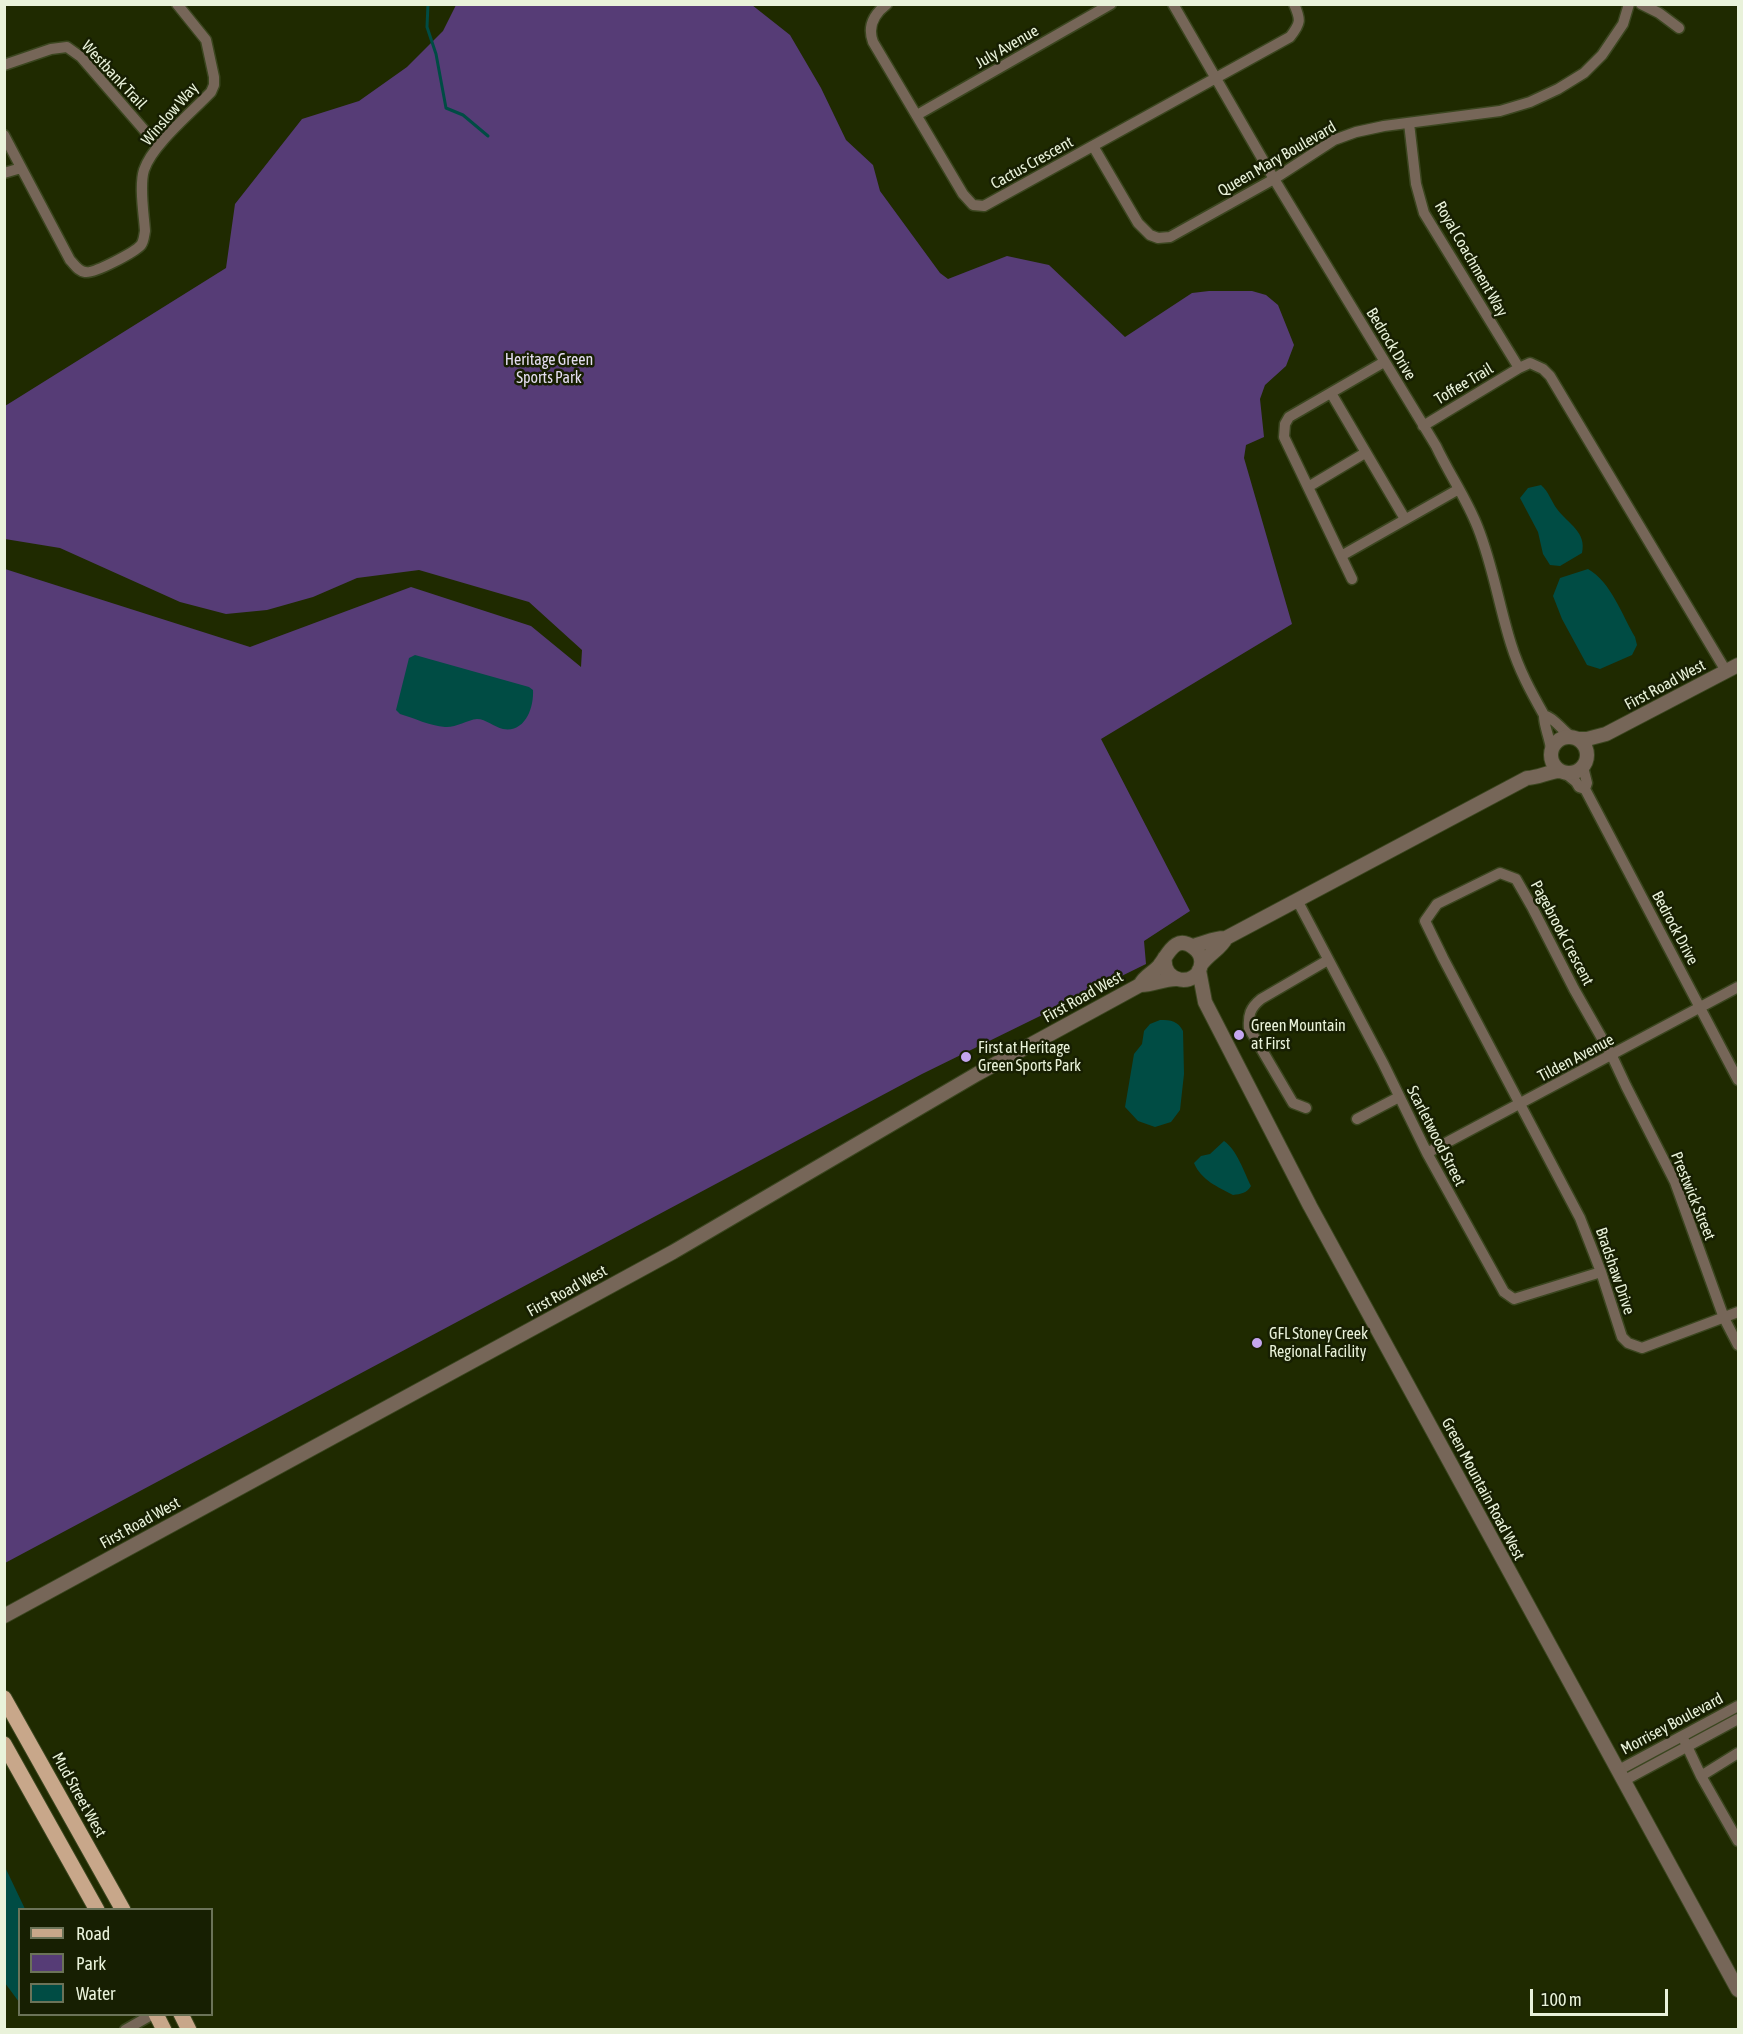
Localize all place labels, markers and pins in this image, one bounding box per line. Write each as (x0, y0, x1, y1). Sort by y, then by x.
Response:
place label: Green Mountain at First (1251, 1016, 1346, 1054)
marker: Green Mountain at First (1232, 1028, 1246, 1042)
place label: First at Heritage Green Sports Park (978, 1038, 1081, 1076)
marker: First at Heritage Green Sports Park (959, 1050, 973, 1064)
place label: GFL Stoney Creek Regional Facility (1269, 1324, 1368, 1362)
marker: GFL Stoney Creek Regional Facility (1250, 1336, 1264, 1350)

